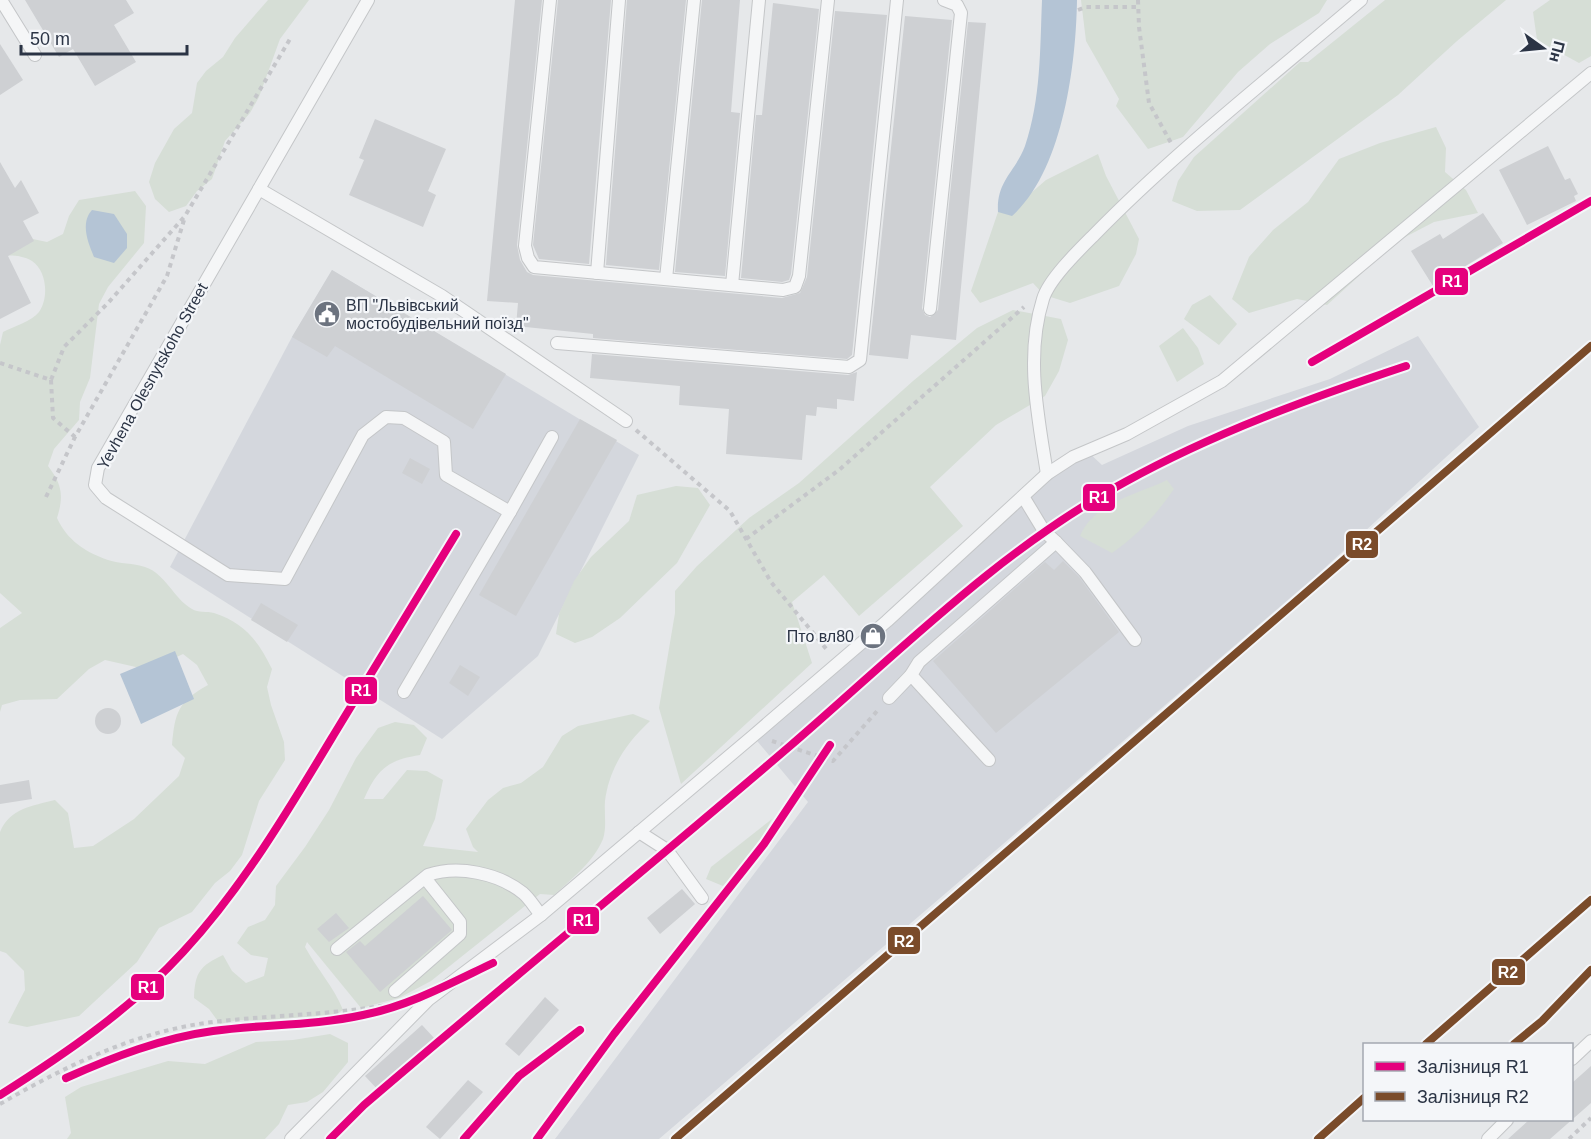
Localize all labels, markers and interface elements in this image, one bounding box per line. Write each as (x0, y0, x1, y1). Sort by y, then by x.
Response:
scale bar (21, 18, 188, 56)
north arrow (1513, 18, 1573, 78)
text: 50 m (30, 29, 70, 49)
text: Пн (1546, 39, 1568, 64)
line badge: R1 (1434, 267, 1469, 296)
text: R1 (1442, 273, 1462, 290)
street label: Yevhena Olesnytskoho Street (94, 280, 211, 472)
place label: ВП "Львівський мостобудівельний поїзд" (346, 297, 529, 332)
public building icon: ВП "Львівський мостобудівельний поїзд" (312, 299, 342, 329)
line badge: R1 (1082, 483, 1116, 512)
text: R1 (1089, 489, 1109, 506)
line badge: R2 (1345, 530, 1379, 559)
text: R2 (1352, 536, 1372, 553)
shop icon: Пто вл80 (858, 621, 888, 651)
place label: Пто вл80 (787, 628, 854, 645)
line badge: R1 (344, 676, 378, 705)
text: R1 (351, 682, 371, 699)
line badge: R1 (566, 906, 600, 935)
text: R1 (573, 912, 593, 929)
line badge: R2 (887, 926, 921, 955)
text: R2 (894, 933, 914, 950)
line badge: R2 (1491, 958, 1526, 986)
text: R2 (1498, 964, 1518, 981)
line badge: R1 (130, 973, 165, 1001)
text: R1 (138, 979, 158, 996)
legend (1363, 1043, 1573, 1121)
text: Залізниця R1 (1417, 1057, 1529, 1077)
text: Залізниця R2 (1417, 1087, 1529, 1107)

